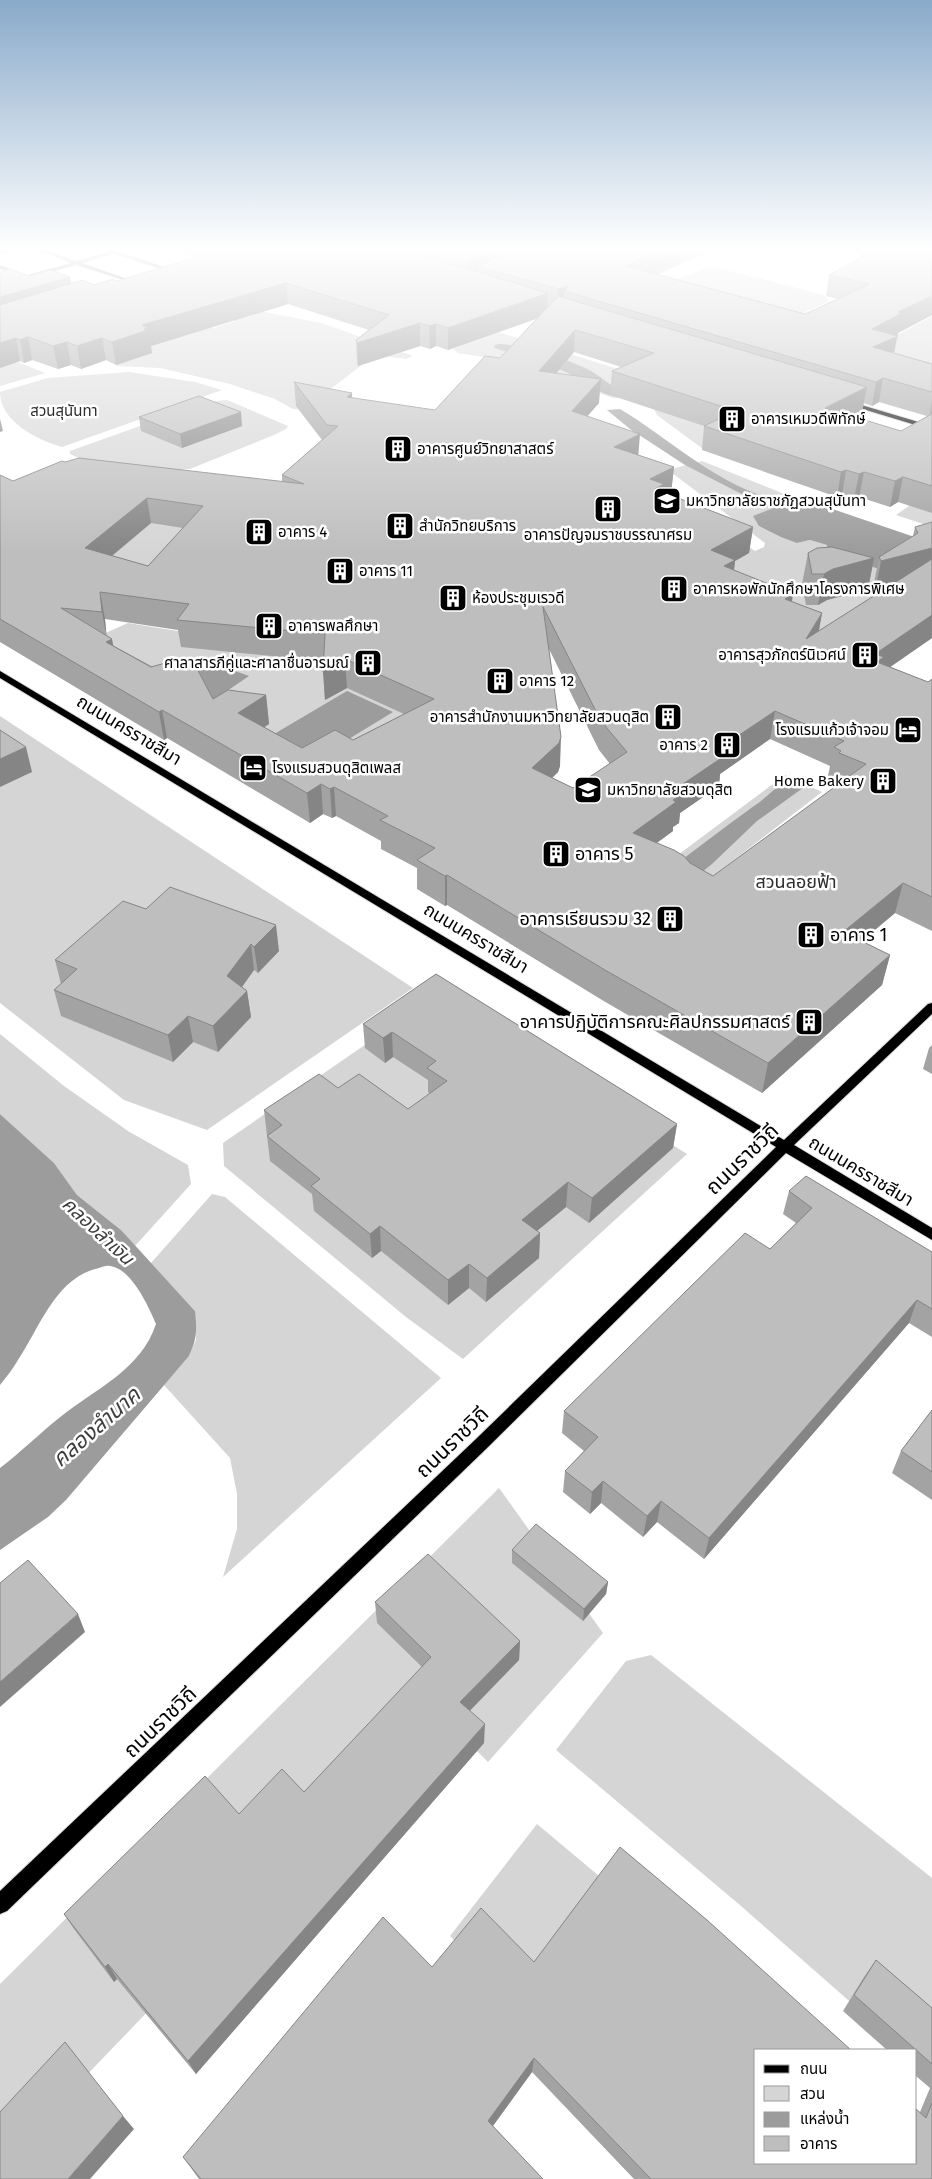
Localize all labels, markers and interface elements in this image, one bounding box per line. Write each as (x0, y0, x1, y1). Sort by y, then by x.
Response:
park label: สวนสุนันทา (30, 402, 98, 420)
building icon: อาคารเหมวดีพิทักษ์ (717, 404, 747, 434)
place label: อาคารเหมวดีพิทักษ์ (751, 410, 866, 428)
building icon: อาคารศูนย์วิทยาสาสตร์ (383, 434, 413, 464)
place label: อาคารศูนย์วิทยาสาสตร์ (417, 440, 554, 458)
school or university icon: มหาวิทยาลัยราชภัฏสวนสุนันทา (652, 486, 682, 516)
place label: มหาวิทยาลัยราชภัฏสวนสุนันทา (686, 492, 866, 510)
building icon: อาคารปัญจมราชบรรณาศรม (593, 494, 623, 524)
building icon: สำนักวิทยบริการ (385, 511, 415, 541)
building icon: อาคาร 4 (244, 517, 274, 547)
place label: สำนักวิทยบริการ (419, 517, 516, 535)
place label: อาคาร 4 (278, 523, 327, 541)
place label: อาคารปัญจมราชบรรณาศรม (524, 526, 692, 544)
building icon: อาคาร 11 (325, 556, 355, 586)
place label: อาคาร 11 (359, 562, 413, 580)
building icon: อาคารหอพักนักศึกษาโครงการพิเศษ (659, 574, 689, 604)
place label: อาคารหอพักนักศึกษาโครงการพิเศษ (693, 580, 905, 598)
building icon: ห้องประชุมเรวดี (438, 583, 468, 613)
place label: ห้องประชุมเรวดี (472, 589, 565, 607)
building icon: อาคารพลศึกษา (254, 611, 284, 641)
place label: อาคารพลศึกษา (288, 617, 378, 635)
building icon: อาคารสุวภักตร์นิเวศน์ (850, 640, 880, 670)
place label: อาคารสุวภักตร์นิเวศน์ (718, 646, 846, 664)
building icon: ศาลาสารภีคู่และศาลาชื่นอารมณ์ (353, 648, 383, 678)
place label: ศาลาสารภีคู่และศาลาชื่นอารมณ์ (164, 652, 349, 672)
building icon: อาคาร 12 (485, 666, 515, 696)
place label: อาคาร 12 (519, 672, 574, 690)
street label: ถนนนครราชสีมา (73, 690, 185, 770)
building icon: อาคารสำนักงานมหาวิทยาลัยสวนดุสิต (653, 702, 683, 732)
place label: อาคารสำนักงานมหาวิทยาลัยสวนดุสิต (430, 708, 649, 726)
hotel icon: โรงแรมแก้วเจ้าจอม (893, 715, 923, 745)
place label: โรงแรมแก้วเจ้าจอม (775, 721, 889, 739)
building icon: อาคาร 2 (712, 730, 742, 760)
place label: อาคาร 2 (659, 736, 708, 754)
hotel icon: โรงแรมสวนดุสิตเพลส (238, 753, 268, 783)
place label: โรงแรมสวนดุสิตเพลส (272, 759, 401, 777)
building icon: Home Bakery (868, 766, 898, 796)
place label: Home Bakery (774, 772, 865, 790)
school or university icon: มหาวิทยาลัยสวนดุสิต (573, 775, 603, 805)
place label: มหาวิทยาลัยสวนดุสิต (607, 781, 733, 799)
building icon: อาคาร 5 (541, 839, 571, 869)
place label: อาคาร 5 (575, 843, 634, 865)
park label: สวนลอยฟ้า (755, 871, 837, 893)
street label: ถนนนครราชสีมา (420, 898, 532, 978)
building icon: อาคารเรียนรวม 32 (655, 904, 685, 934)
place label: อาคารเรียนรวม 32 (519, 908, 651, 930)
building icon: อาคาร 1 (796, 920, 826, 950)
place label: อาคาร 1 (830, 924, 887, 946)
building icon: อาคารปฏิบัติการคณะศิลปกรรมศาสตร์ (794, 1007, 824, 1037)
place label: อาคารปฏิบัติการคณะศิลปกรรมศาสตร์ (520, 1011, 791, 1033)
street label: ถนนราชวิถี (700, 1118, 784, 1200)
street label: ถนนนครราชสีมา (805, 1131, 917, 1211)
water label: คลองลำเงิน (58, 1192, 139, 1271)
water label: คลองลำนาค (46, 1380, 147, 1473)
street label: ถนนราชวิถี (410, 1401, 494, 1483)
street label: ถนนราชวิถี (118, 1681, 202, 1763)
legend (754, 2049, 917, 2164)
text: ถนน (800, 2060, 827, 2078)
text: สวน (800, 2085, 825, 2103)
text: แหล่งน้ำ (800, 2108, 849, 2128)
text: อาคาร (800, 2135, 837, 2153)

